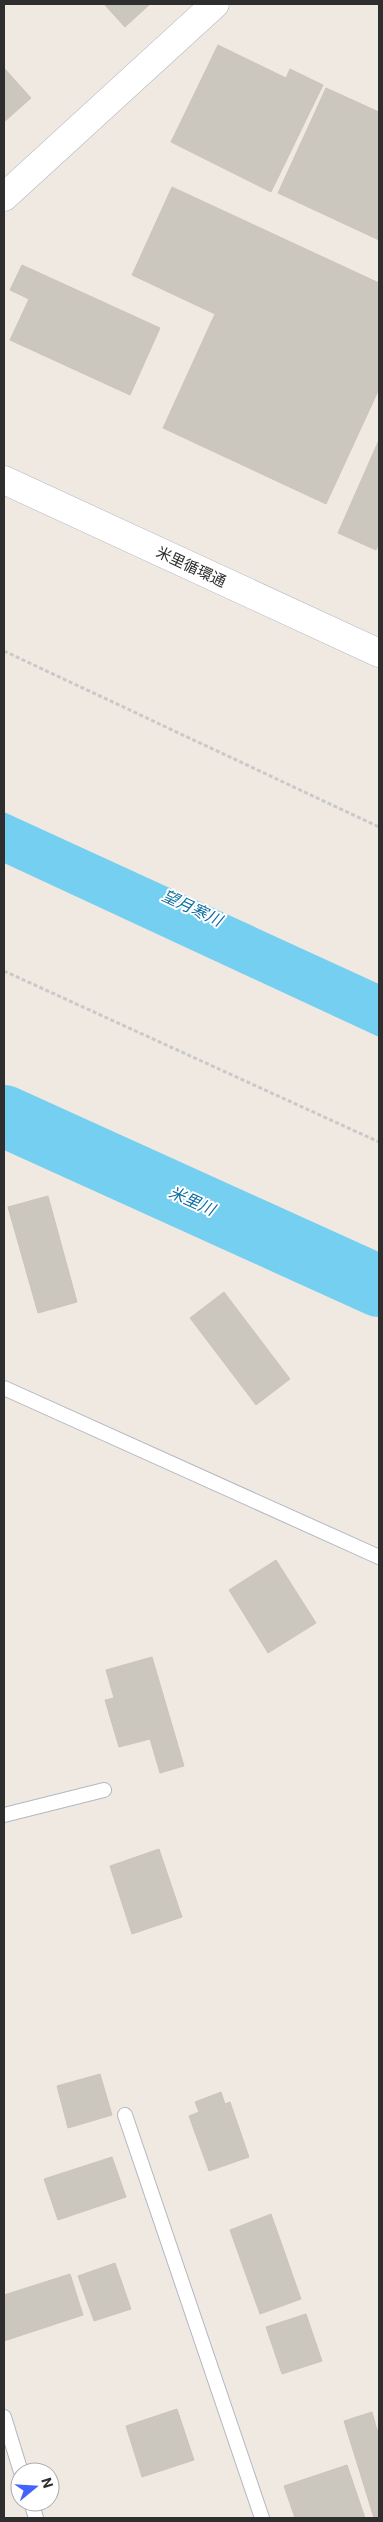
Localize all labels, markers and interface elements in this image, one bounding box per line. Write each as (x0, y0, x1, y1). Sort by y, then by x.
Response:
street label: 米里循環通 (153, 543, 229, 591)
water label: 望月寒川 (159, 886, 227, 931)
water label: 米里川 (166, 1183, 220, 1220)
north arrow (10, 2462, 60, 2512)
text: N (38, 2476, 57, 2490)

